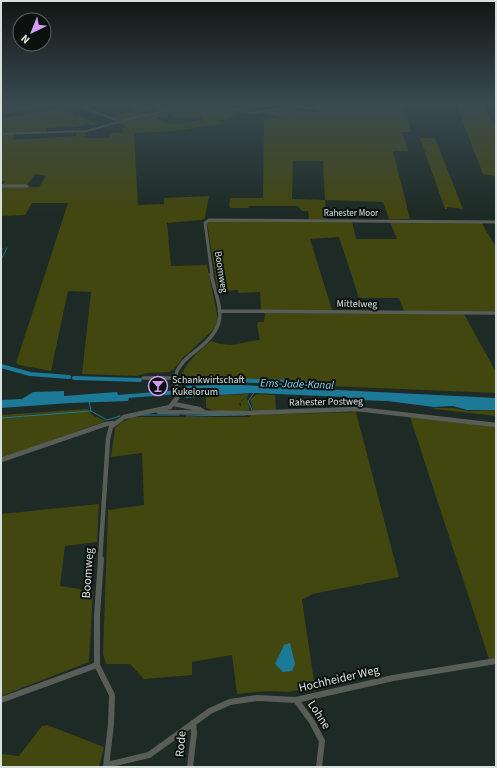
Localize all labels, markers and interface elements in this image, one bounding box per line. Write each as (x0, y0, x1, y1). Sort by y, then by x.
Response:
north arrow (12, 12, 52, 52)
text: N (18, 31, 33, 47)
street label: Rahester Moor (324, 207, 379, 220)
street label: Boomweg (211, 250, 231, 294)
street label: Mittelweg (337, 297, 377, 311)
place label: Schankwirtschaft Kukelorum (172, 373, 244, 399)
bar icon: Schankwirtschaft Kukelorum (147, 375, 169, 397)
water label: Ems-Jade-Kanal (260, 375, 334, 393)
street label: Rahester Postweg (289, 394, 363, 410)
street label: Boomweg (78, 547, 98, 599)
street label: Hochheider Weg (297, 661, 381, 697)
street label: Lohne (303, 697, 335, 733)
street label: Rode (171, 730, 191, 758)

